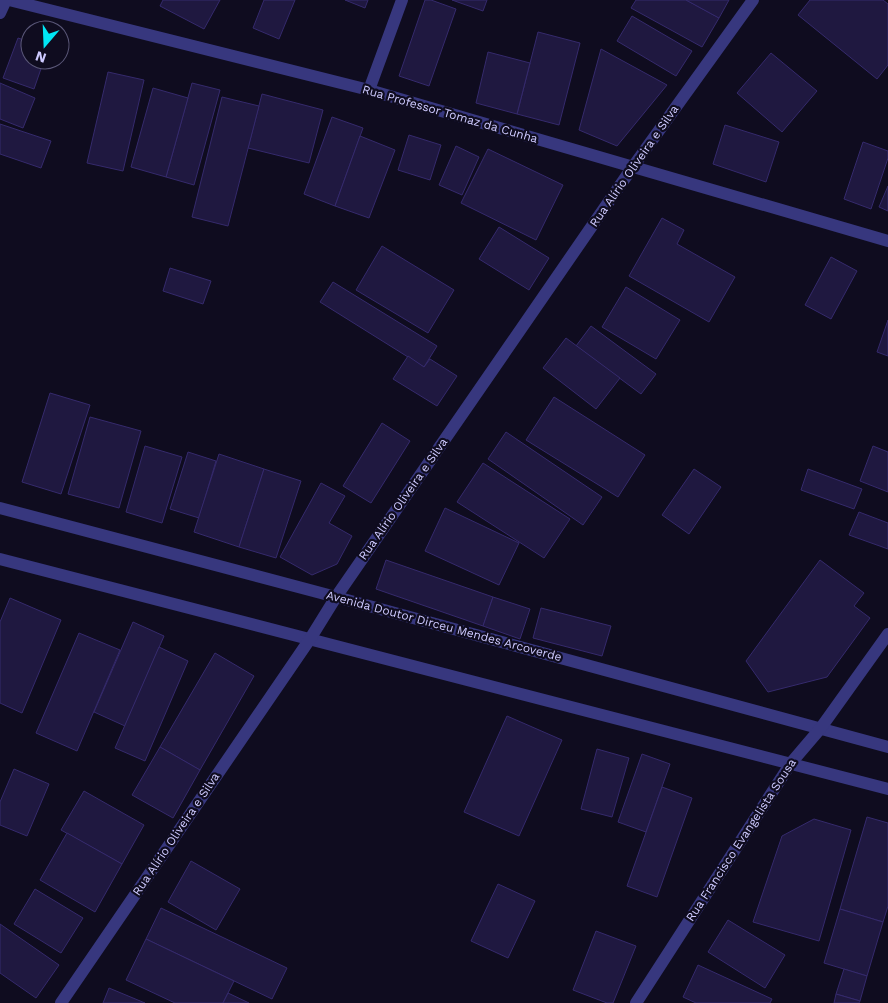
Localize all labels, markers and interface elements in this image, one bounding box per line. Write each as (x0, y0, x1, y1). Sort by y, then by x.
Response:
north arrow (20, 20, 70, 70)
text: N (33, 48, 48, 67)
street label: Rua Professor Tomaz da Cunha (361, 82, 540, 146)
street label: Rua Alírio Oliveira e Silva (587, 102, 681, 229)
street label: Rua Alírio Oliveira e Silva (356, 435, 450, 562)
street label: Avenida Doutor Dirceu Mendes Arcoverde (325, 588, 563, 664)
street label: Rua Francisco Evangelista Sousa (683, 756, 799, 924)
street label: Rua Alírio Oliveira e Silva (130, 770, 223, 898)

